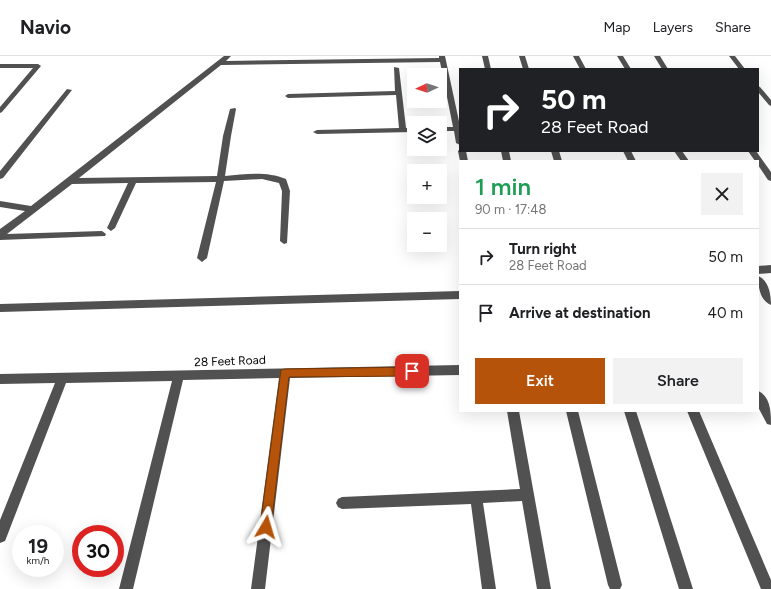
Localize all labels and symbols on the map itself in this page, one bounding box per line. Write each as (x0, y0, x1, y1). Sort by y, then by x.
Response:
north arrow (407, 68, 447, 108)
street label: 28 Feet Road (194, 353, 266, 369)
pin (395, 354, 429, 388)
position arrow (245, 506, 287, 548)
speed limit sign: 30 (72, 525, 124, 577)

